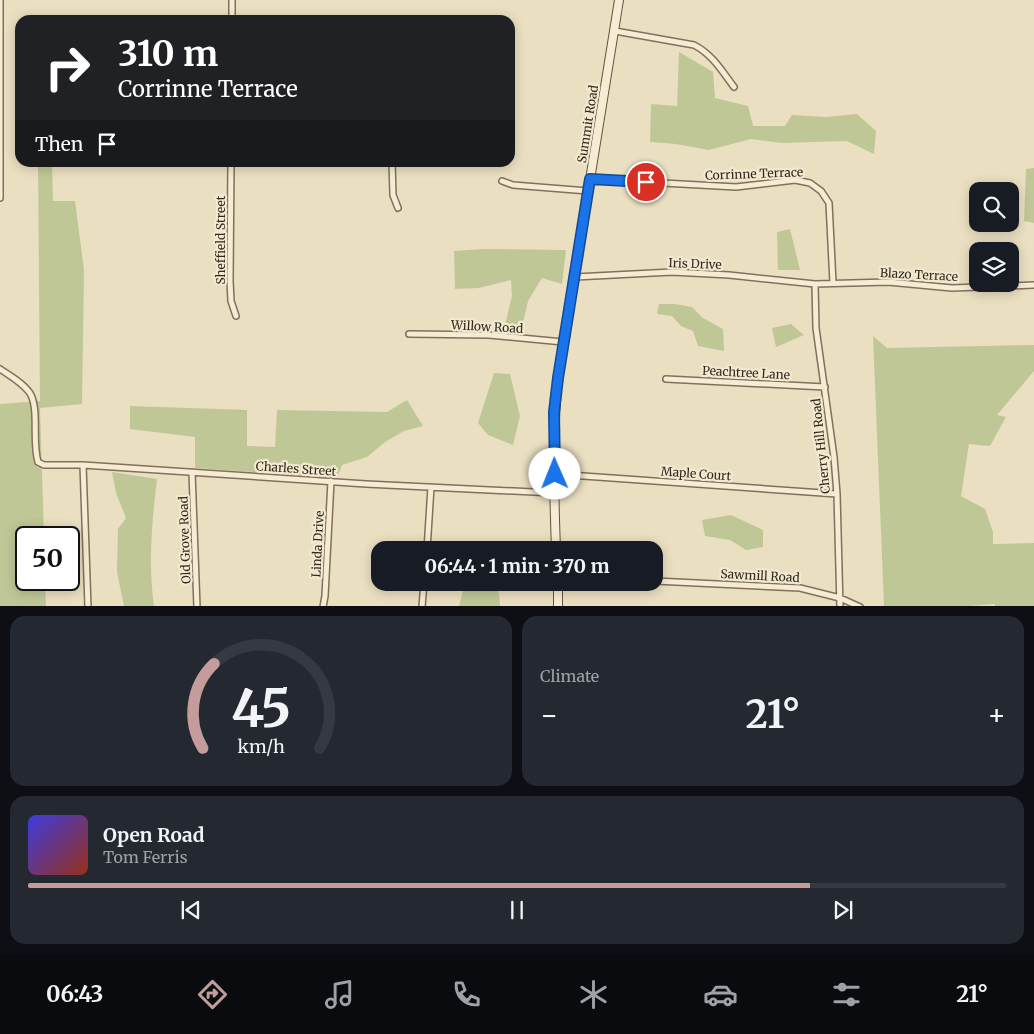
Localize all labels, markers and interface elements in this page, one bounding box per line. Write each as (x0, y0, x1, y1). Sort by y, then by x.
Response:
text: 310 m (118, 32, 218, 76)
icon: right (35, 35, 100, 100)
text: Corrinne Terrace (118, 75, 298, 103)
street label: Summit Road (574, 84, 601, 164)
icon: arrive (93, 130, 121, 158)
text: Then (35, 132, 83, 156)
pin (625, 161, 667, 203)
street label: Corrinne Terrace (705, 164, 803, 183)
icon: arrive (632, 168, 660, 196)
map controls (969, 182, 1019, 292)
button: search (969, 182, 1019, 232)
street label: Sheffield Street (213, 195, 228, 284)
button: layers (969, 242, 1019, 292)
street label: Iris Drive (668, 255, 722, 272)
street label: Blazo Terrace (880, 265, 958, 284)
street label: Willow Road (450, 317, 524, 336)
street label: Peachtree Lane (702, 363, 790, 382)
street label: Cherry Hill Road (808, 398, 833, 494)
position arrow (528, 447, 580, 499)
street label: Charles Street (255, 458, 337, 479)
street label: Maple Court (660, 464, 732, 483)
street label: Old Grove Road (175, 496, 194, 584)
street label: Linda Drive (308, 510, 327, 578)
speed limit sign: 50 (15, 526, 80, 591)
text: 06:44 · 1 min · 370 m (424, 554, 610, 578)
street label: Sawmill Road (720, 566, 800, 585)
text: Climate (540, 666, 599, 686)
text: 45 (231, 676, 291, 741)
text: 21° (746, 691, 800, 738)
text: − (540, 697, 559, 733)
text: + (987, 697, 1006, 733)
text: km/h (237, 735, 285, 758)
text: Open Road (103, 823, 205, 847)
text: Tom Ferris (103, 847, 188, 867)
icon: previous (177, 896, 205, 924)
icon: pause (503, 896, 531, 924)
icon: next (829, 896, 857, 924)
icon: directions (195, 977, 230, 1012)
icon: music (322, 977, 357, 1012)
icon: phone (449, 977, 484, 1012)
icon: climate (576, 977, 611, 1012)
icon: car (703, 977, 738, 1012)
icon: filters (829, 977, 864, 1012)
text: 06:43 (46, 980, 103, 1008)
text: 21° (956, 980, 988, 1008)

